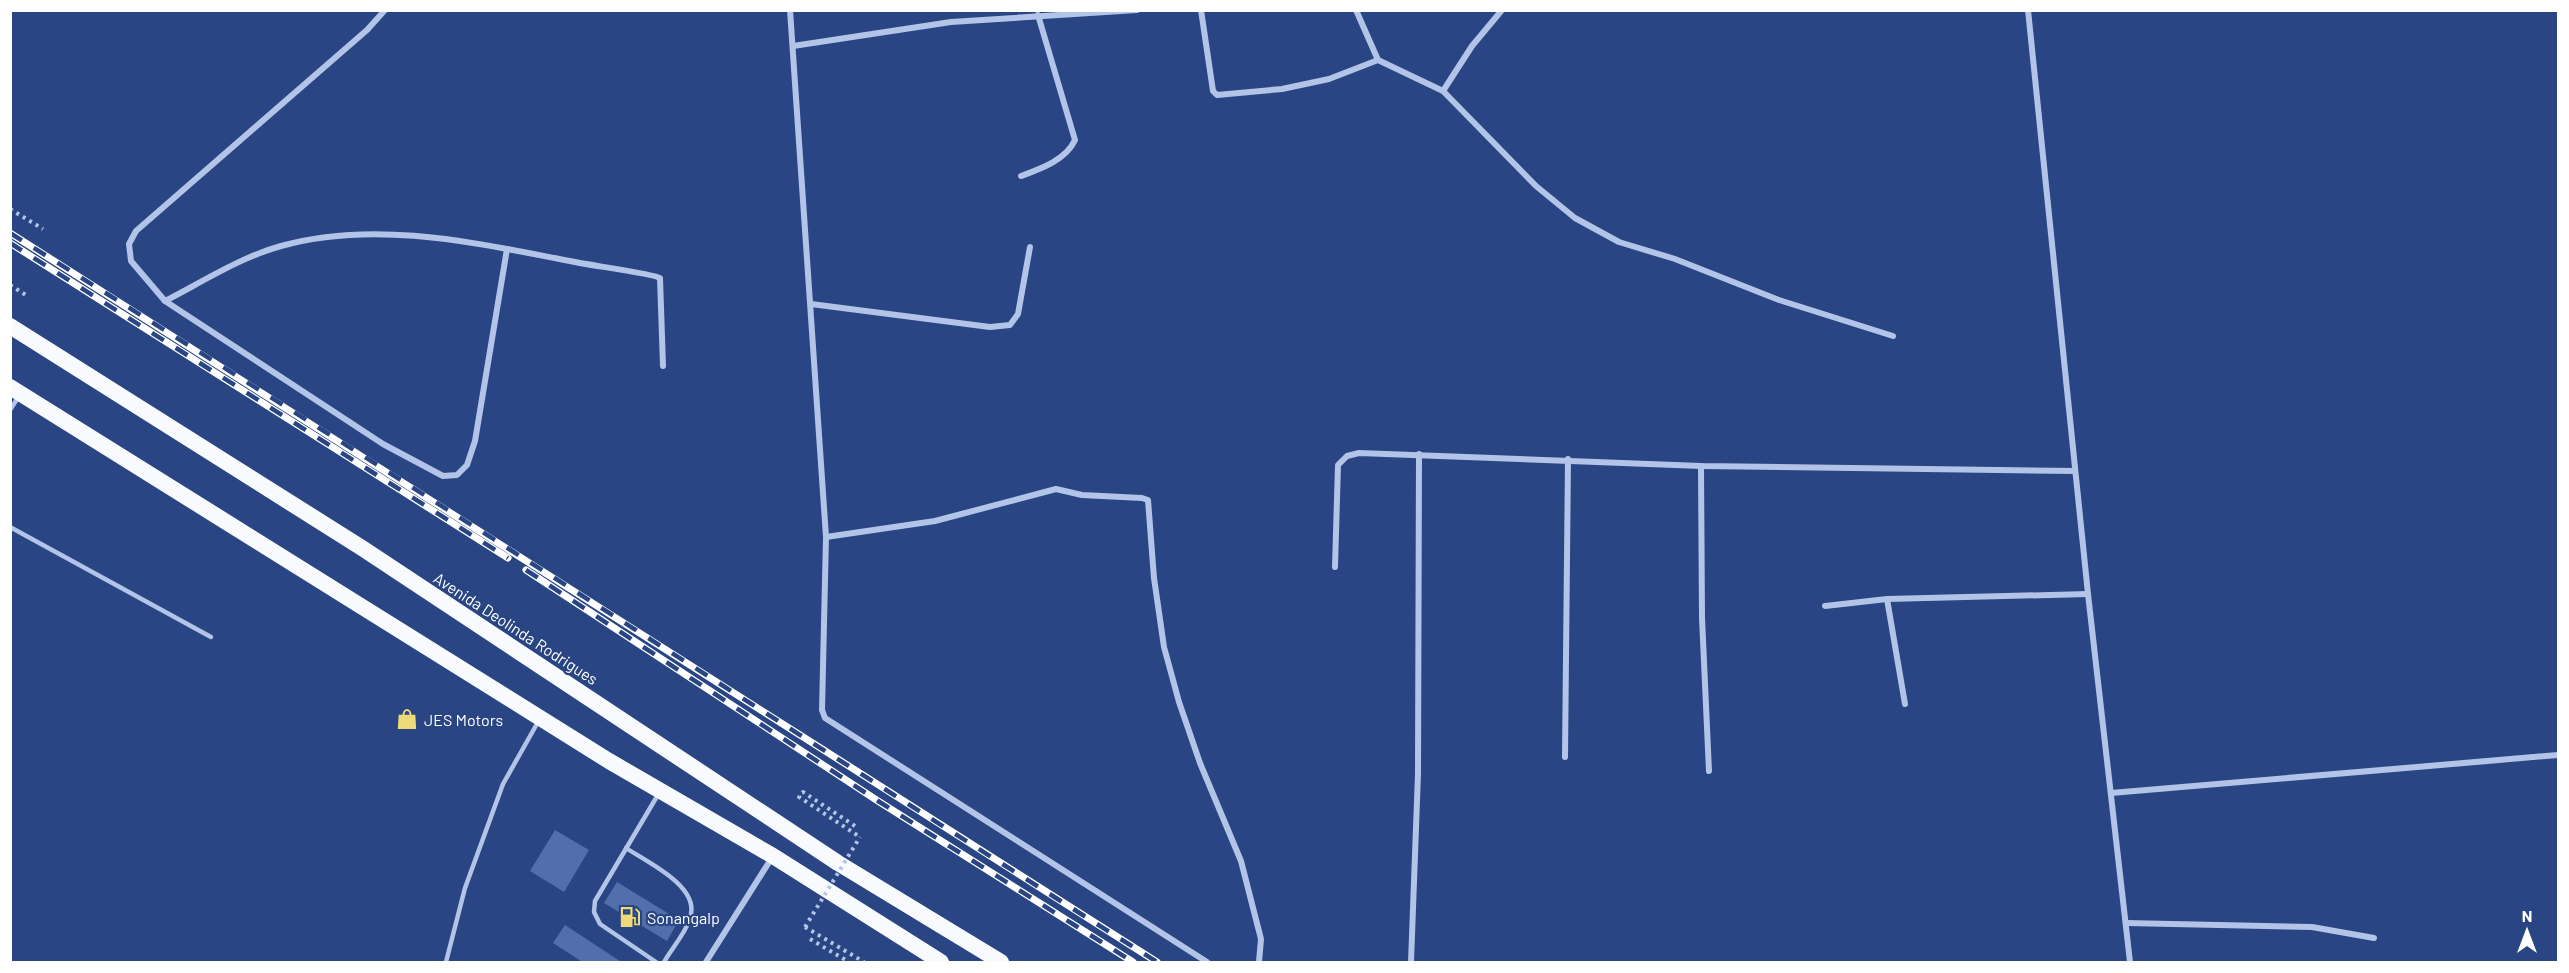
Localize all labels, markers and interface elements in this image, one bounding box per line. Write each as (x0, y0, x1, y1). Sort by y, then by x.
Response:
street label: Avenida Deolinda Rodrigues (430, 568, 602, 688)
shop icon: JES Motors (395, 707, 419, 731)
place label: JES Motors (424, 710, 503, 729)
north arrow (2497, 901, 2557, 961)
fuel station icon: Sonangalp (618, 905, 642, 929)
text: N (2522, 906, 2532, 925)
place label: Sonangalp (647, 908, 720, 927)

